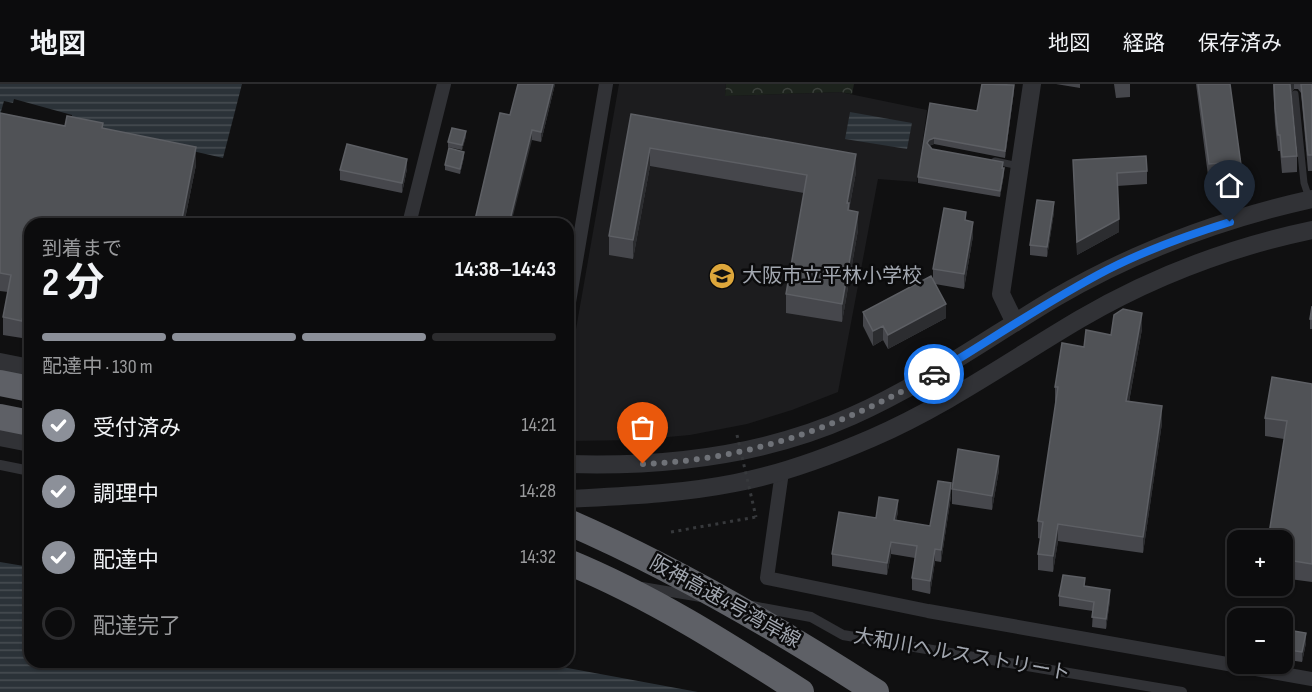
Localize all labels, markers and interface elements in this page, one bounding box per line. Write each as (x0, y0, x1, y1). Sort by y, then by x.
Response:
text: 地図 (30, 28, 86, 61)
text: 地図 (1048, 31, 1090, 56)
text: 経路 (1123, 31, 1165, 56)
text: 保存済み (1198, 31, 1282, 56)
pin (1204, 160, 1255, 222)
icon: home (1213, 169, 1246, 202)
text: 到着まで (42, 237, 122, 261)
text: 14:38–14:43 (455, 256, 556, 283)
text: 2 分 (42, 260, 104, 307)
school or university icon: 大阪市立平林小学校 (707, 261, 737, 291)
place label: 大阪市立平林小学校 (742, 264, 922, 288)
courier (904, 344, 964, 404)
text: 配達中 · 130 m (42, 355, 153, 379)
icon: car (918, 358, 951, 391)
pin (617, 402, 668, 464)
icon: check (42, 409, 75, 442)
icon: bag (626, 411, 659, 444)
text: 14:21 (522, 413, 556, 437)
text: 受付済み (93, 415, 181, 442)
icon: check (42, 475, 75, 508)
text: 14:28 (520, 479, 556, 503)
text: 調理中 (93, 481, 159, 508)
map controls (1227, 530, 1293, 674)
button: + (1227, 530, 1293, 596)
icon: check (42, 541, 75, 574)
text: 14:32 (520, 545, 556, 569)
text: 配達中 (93, 547, 159, 574)
street label: 阪神高速4号湾岸線 (646, 551, 804, 653)
button: − (1227, 608, 1293, 674)
text: 配達完了 (93, 613, 181, 640)
street label: 大和川ヘルスストリート (852, 624, 1072, 686)

